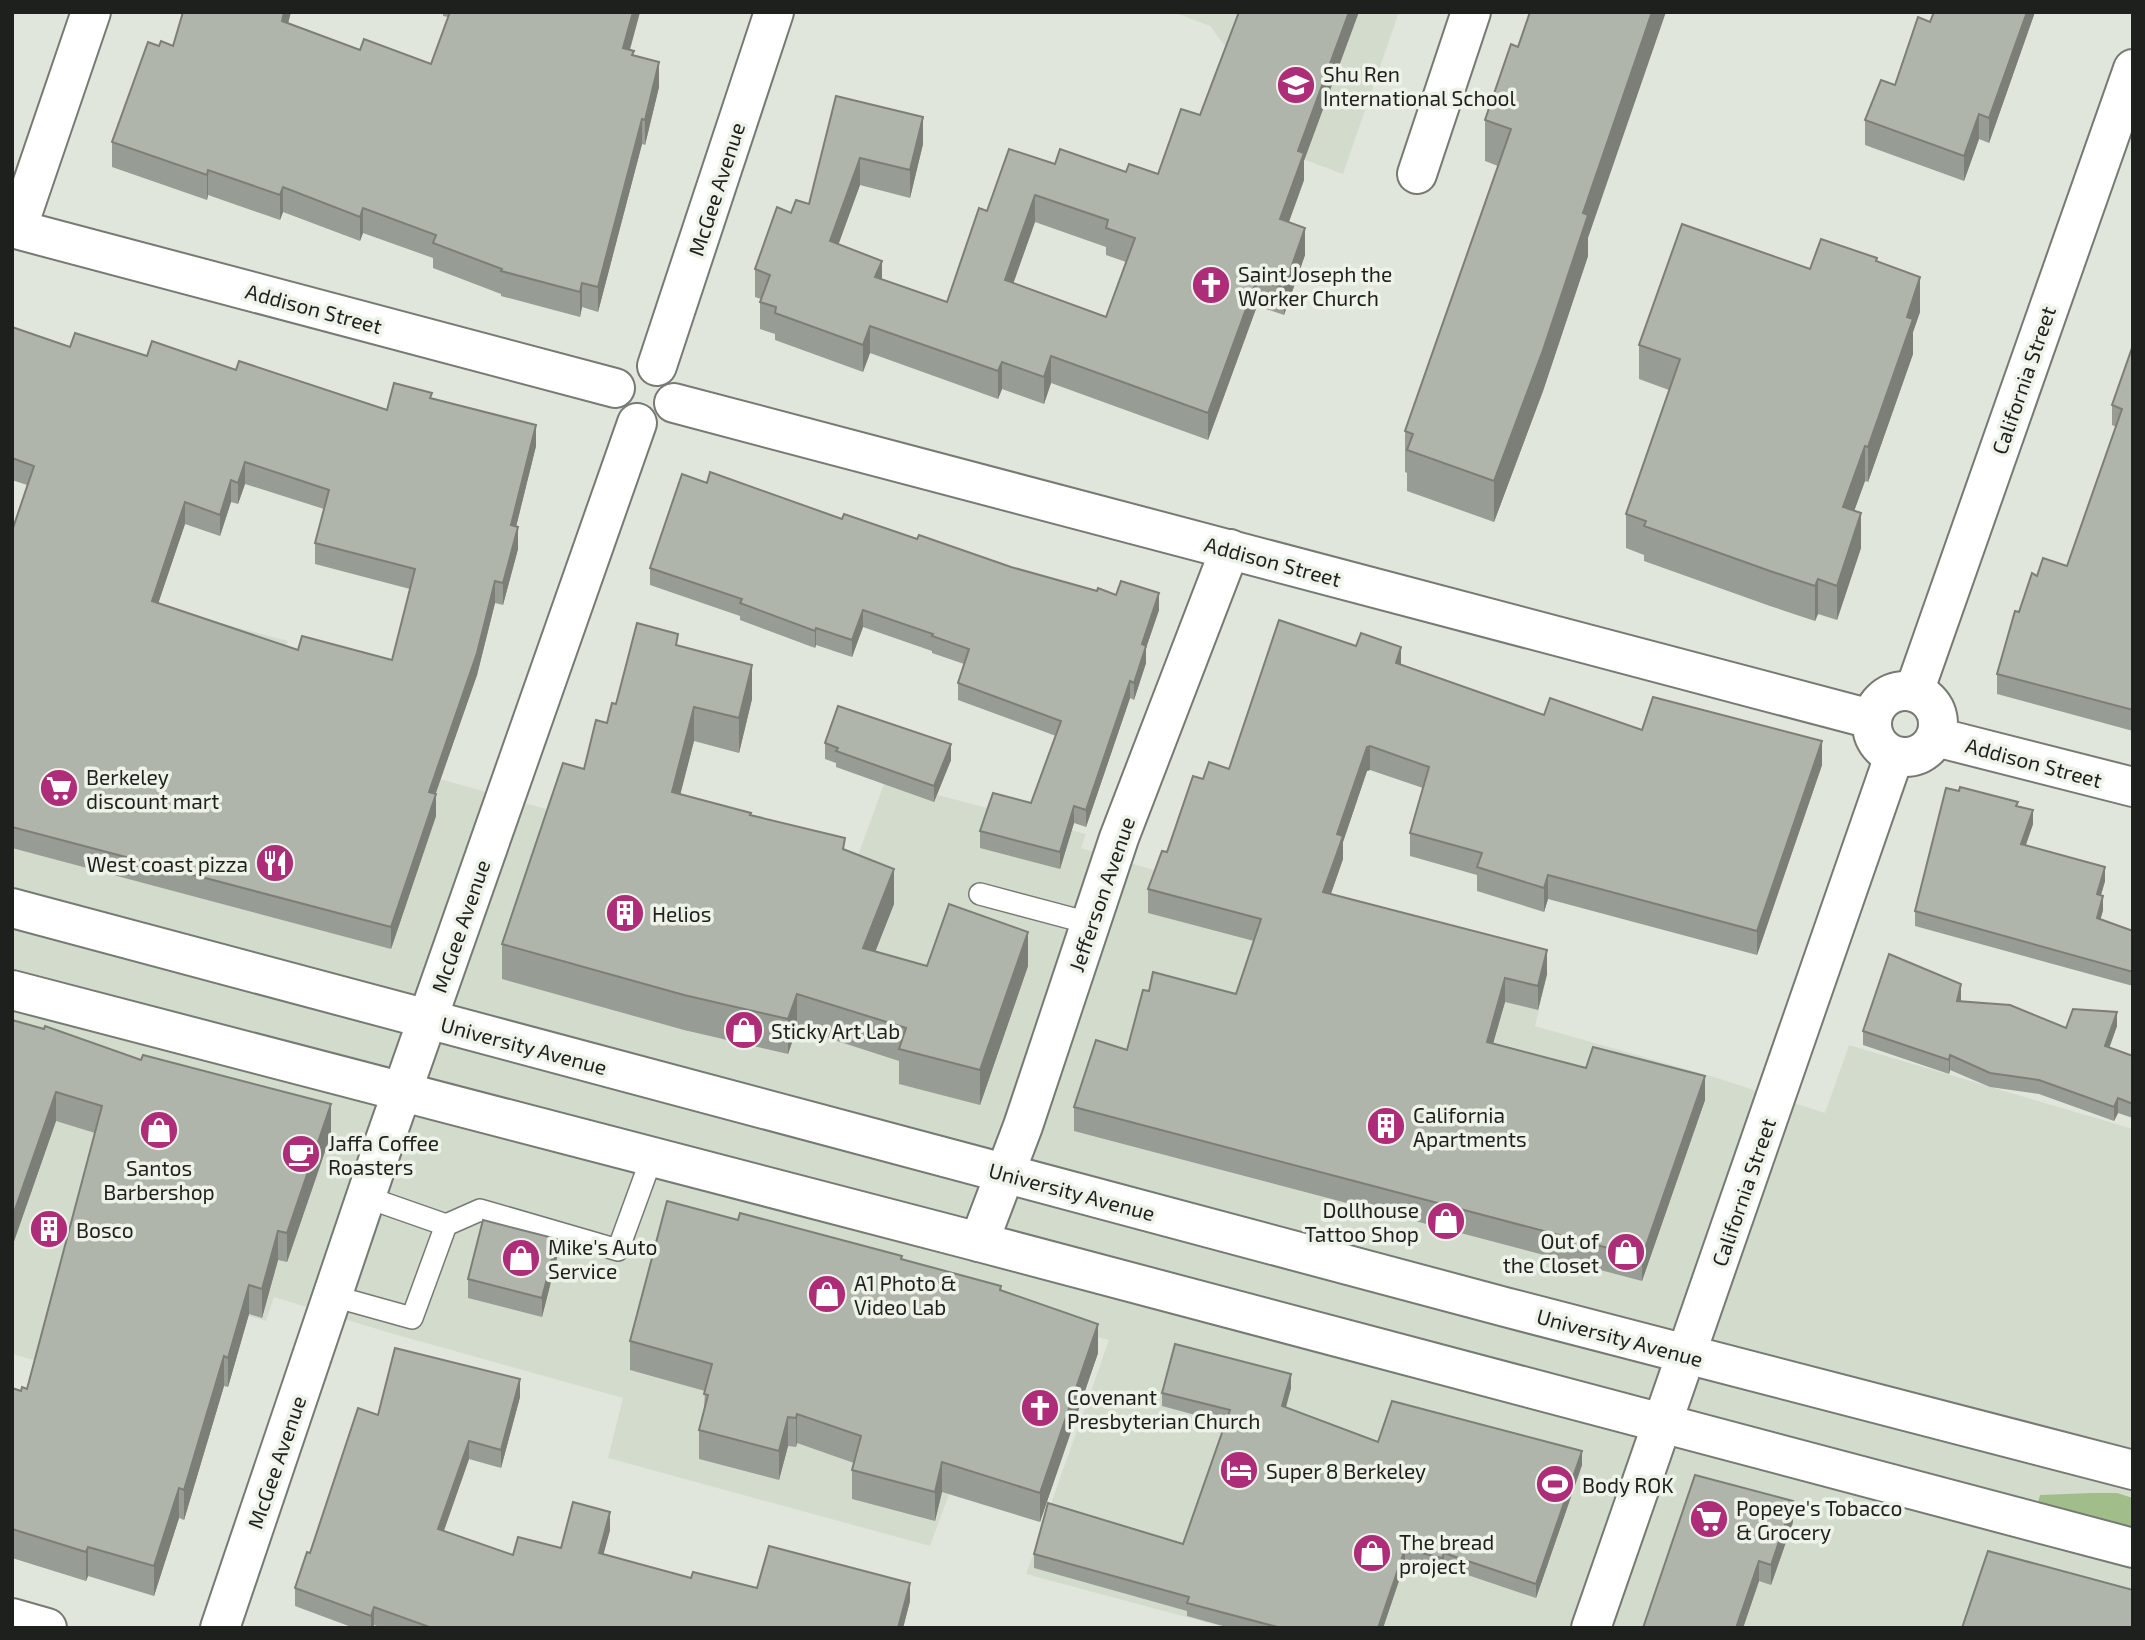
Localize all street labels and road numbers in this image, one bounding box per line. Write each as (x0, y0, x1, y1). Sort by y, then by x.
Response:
street label: McGee Avenue (683, 119, 749, 259)
street label: Addison Street (243, 278, 385, 338)
street label: California Street (1986, 303, 2060, 457)
street label: Addison Street (1202, 531, 1344, 591)
street label: Addison Street (1963, 732, 2105, 792)
street label: Jefferson Avenue (1063, 813, 1139, 975)
street label: McGee Avenue (426, 856, 494, 996)
street label: University Avenue (438, 1011, 610, 1079)
street label: California Street (1706, 1115, 1780, 1269)
street label: University Avenue (986, 1157, 1158, 1225)
street label: University Avenue (1534, 1303, 1706, 1371)
street label: McGee Avenue (242, 1392, 310, 1532)

